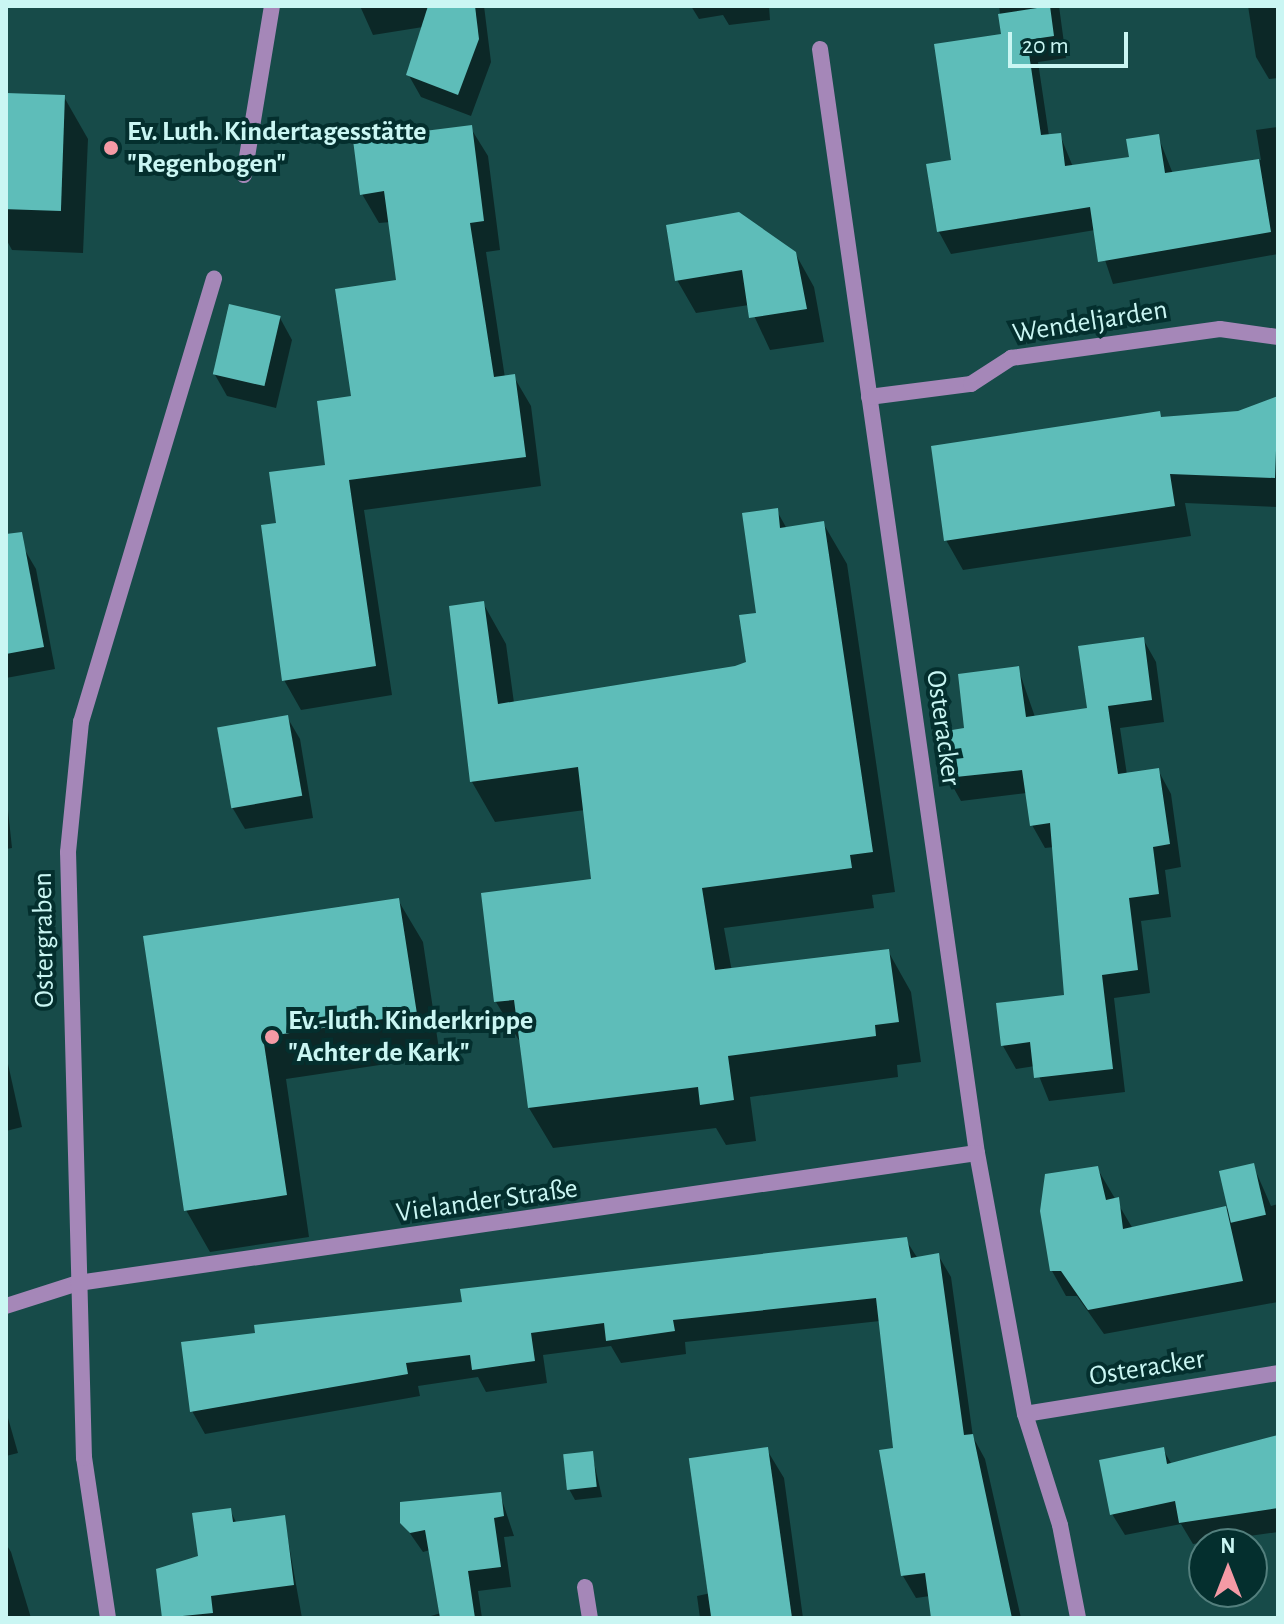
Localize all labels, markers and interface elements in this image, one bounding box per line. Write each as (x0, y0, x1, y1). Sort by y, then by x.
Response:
scale bar (1012, 16, 1132, 66)
text: 20 m (1022, 34, 1069, 58)
place label: Ev. Luth. Kindertagesstätte "Regenbogen" (127, 115, 426, 181)
marker: Ev. Luth. Kindertagesstätte "Regenbogen" (102, 139, 120, 157)
street label: Wendeljarden (1010, 293, 1170, 351)
street label: Osteracker (918, 668, 968, 788)
street label: Ostergraben (26, 872, 62, 1008)
place label: Ev.-luth. Kinderkrippe "Achter de Kark" (288, 1004, 533, 1070)
marker: Ev.-luth. Kinderkrippe "Achter de Kark" (263, 1028, 281, 1046)
street label: Vielander Straße (394, 1172, 580, 1230)
street label: Osteracker (1087, 1342, 1207, 1394)
north arrow (1188, 1528, 1268, 1608)
text: N (1220, 1535, 1236, 1557)

